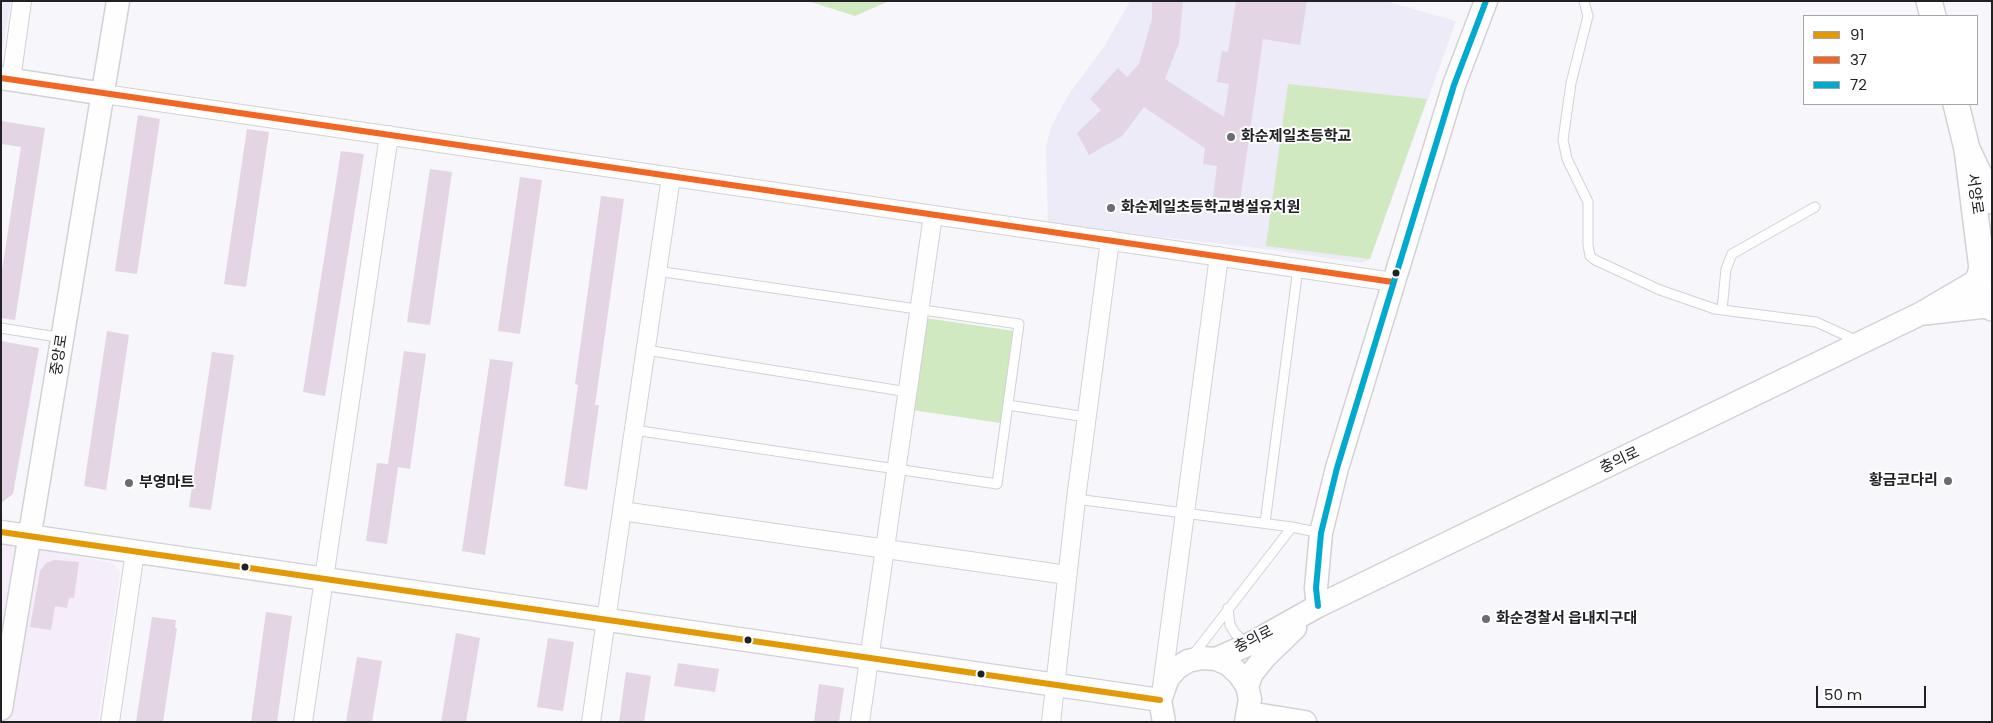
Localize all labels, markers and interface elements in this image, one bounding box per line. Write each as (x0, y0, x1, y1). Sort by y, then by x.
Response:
legend (1803, 15, 1978, 105)
text: 91 (1850, 24, 1864, 45)
text: 37 (1850, 49, 1867, 70)
text: 72 (1850, 74, 1867, 95)
place label: 화순제일초등학교 (1241, 128, 1351, 146)
marker: 화순제일초등학교 (1225, 131, 1237, 143)
street label: 서양로 (1962, 172, 1986, 216)
place label: 화순제일초등학교병설유치원 (1121, 199, 1300, 217)
marker: 화순제일초등학교병설유치원 (1105, 202, 1117, 214)
unlabelled marker (1391, 268, 1401, 278)
street label: 중앙로 (48, 333, 72, 377)
street label: 충의로 (1597, 444, 1643, 478)
place label: 황금코다리 (1869, 472, 1938, 490)
place label: 부영마트 (139, 474, 194, 492)
marker: 황금코다리 (1942, 475, 1954, 487)
marker: 부영마트 (123, 477, 135, 489)
unlabelled marker (240, 562, 250, 572)
place label: 화순경찰서 읍내지구대 (1496, 610, 1637, 628)
marker: 화순경찰서 읍내지구대 (1480, 613, 1492, 625)
street label: 충의로 (1231, 623, 1277, 657)
unlabelled marker (743, 635, 753, 645)
unlabelled marker (976, 669, 986, 679)
scale bar (1818, 676, 1928, 708)
text: 50 m (1824, 684, 1862, 705)

